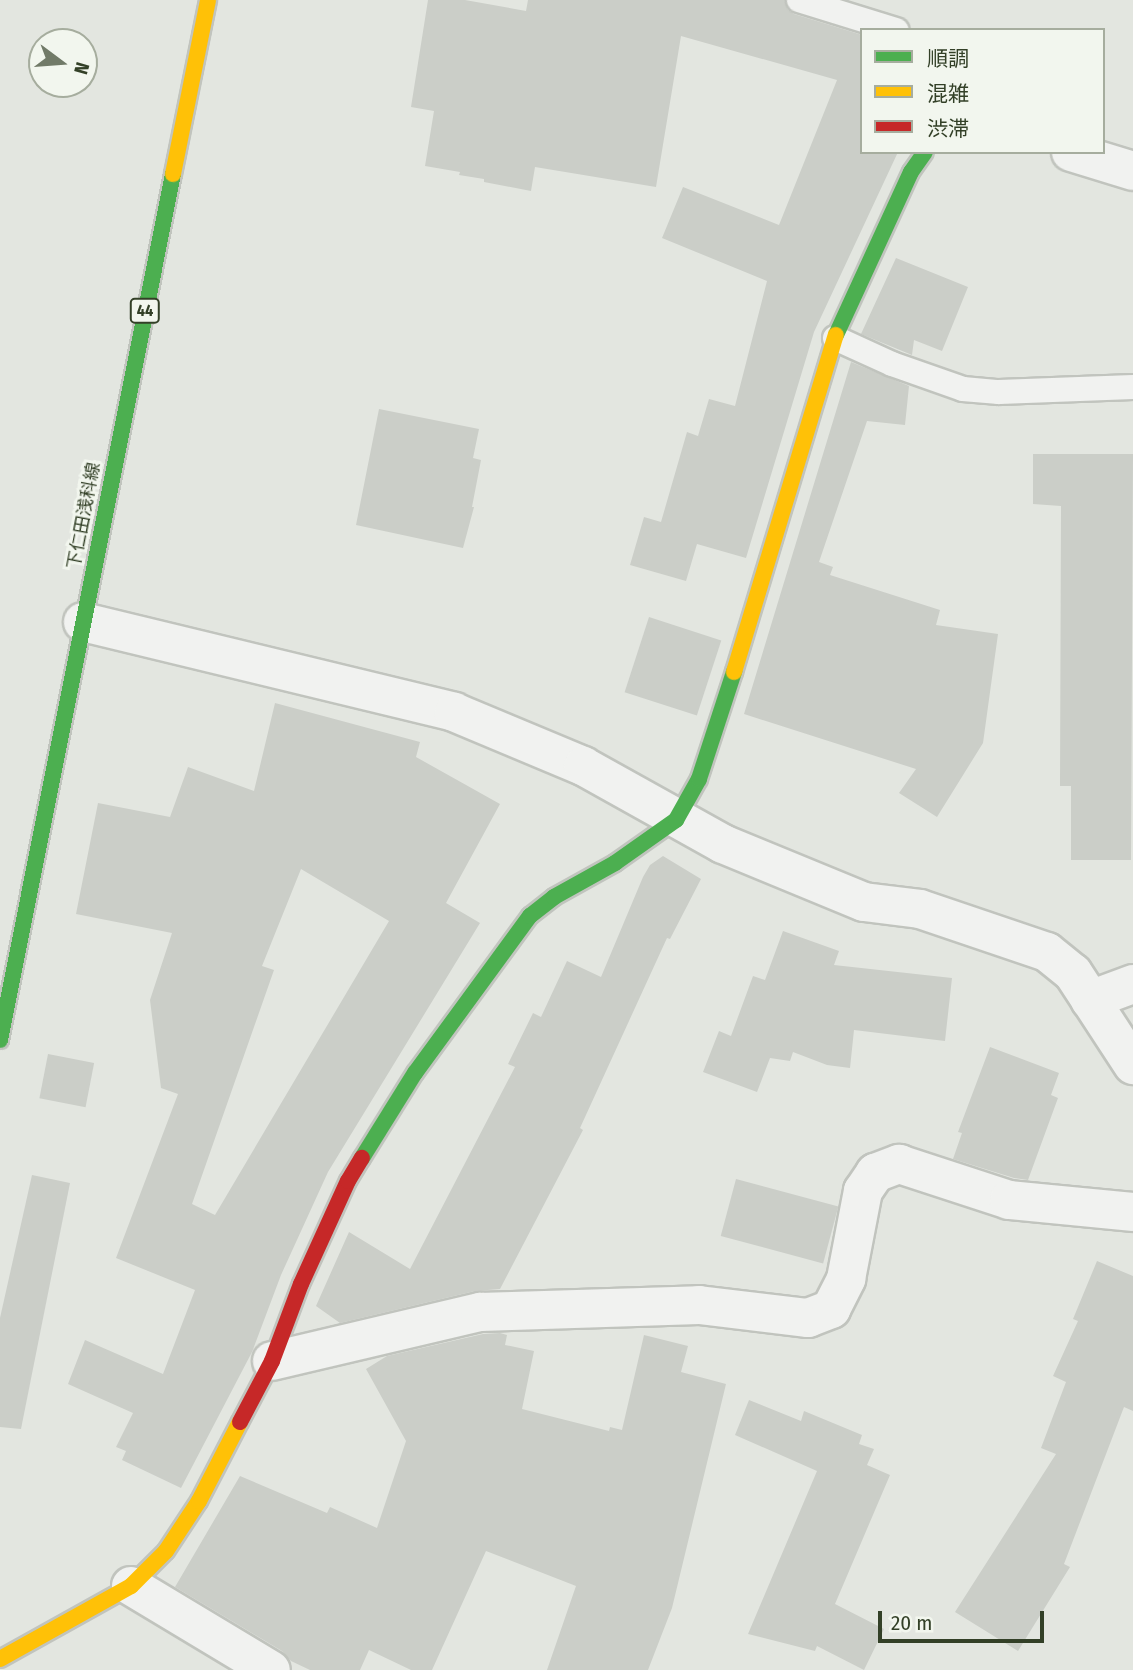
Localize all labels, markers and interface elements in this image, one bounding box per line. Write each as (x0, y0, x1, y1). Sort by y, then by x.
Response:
north arrow (28, 28, 98, 98)
legend (860, 28, 1105, 154)
text: 順調 (927, 46, 969, 72)
text: N (69, 60, 94, 77)
text: 混雑 (927, 81, 969, 107)
text: 渋滞 (927, 116, 969, 142)
road number: 44 (129, 298, 161, 324)
street label: 下仁田浅科線 (63, 461, 105, 571)
scale bar (881, 1596, 1047, 1640)
text: 20 m (891, 1610, 932, 1636)

